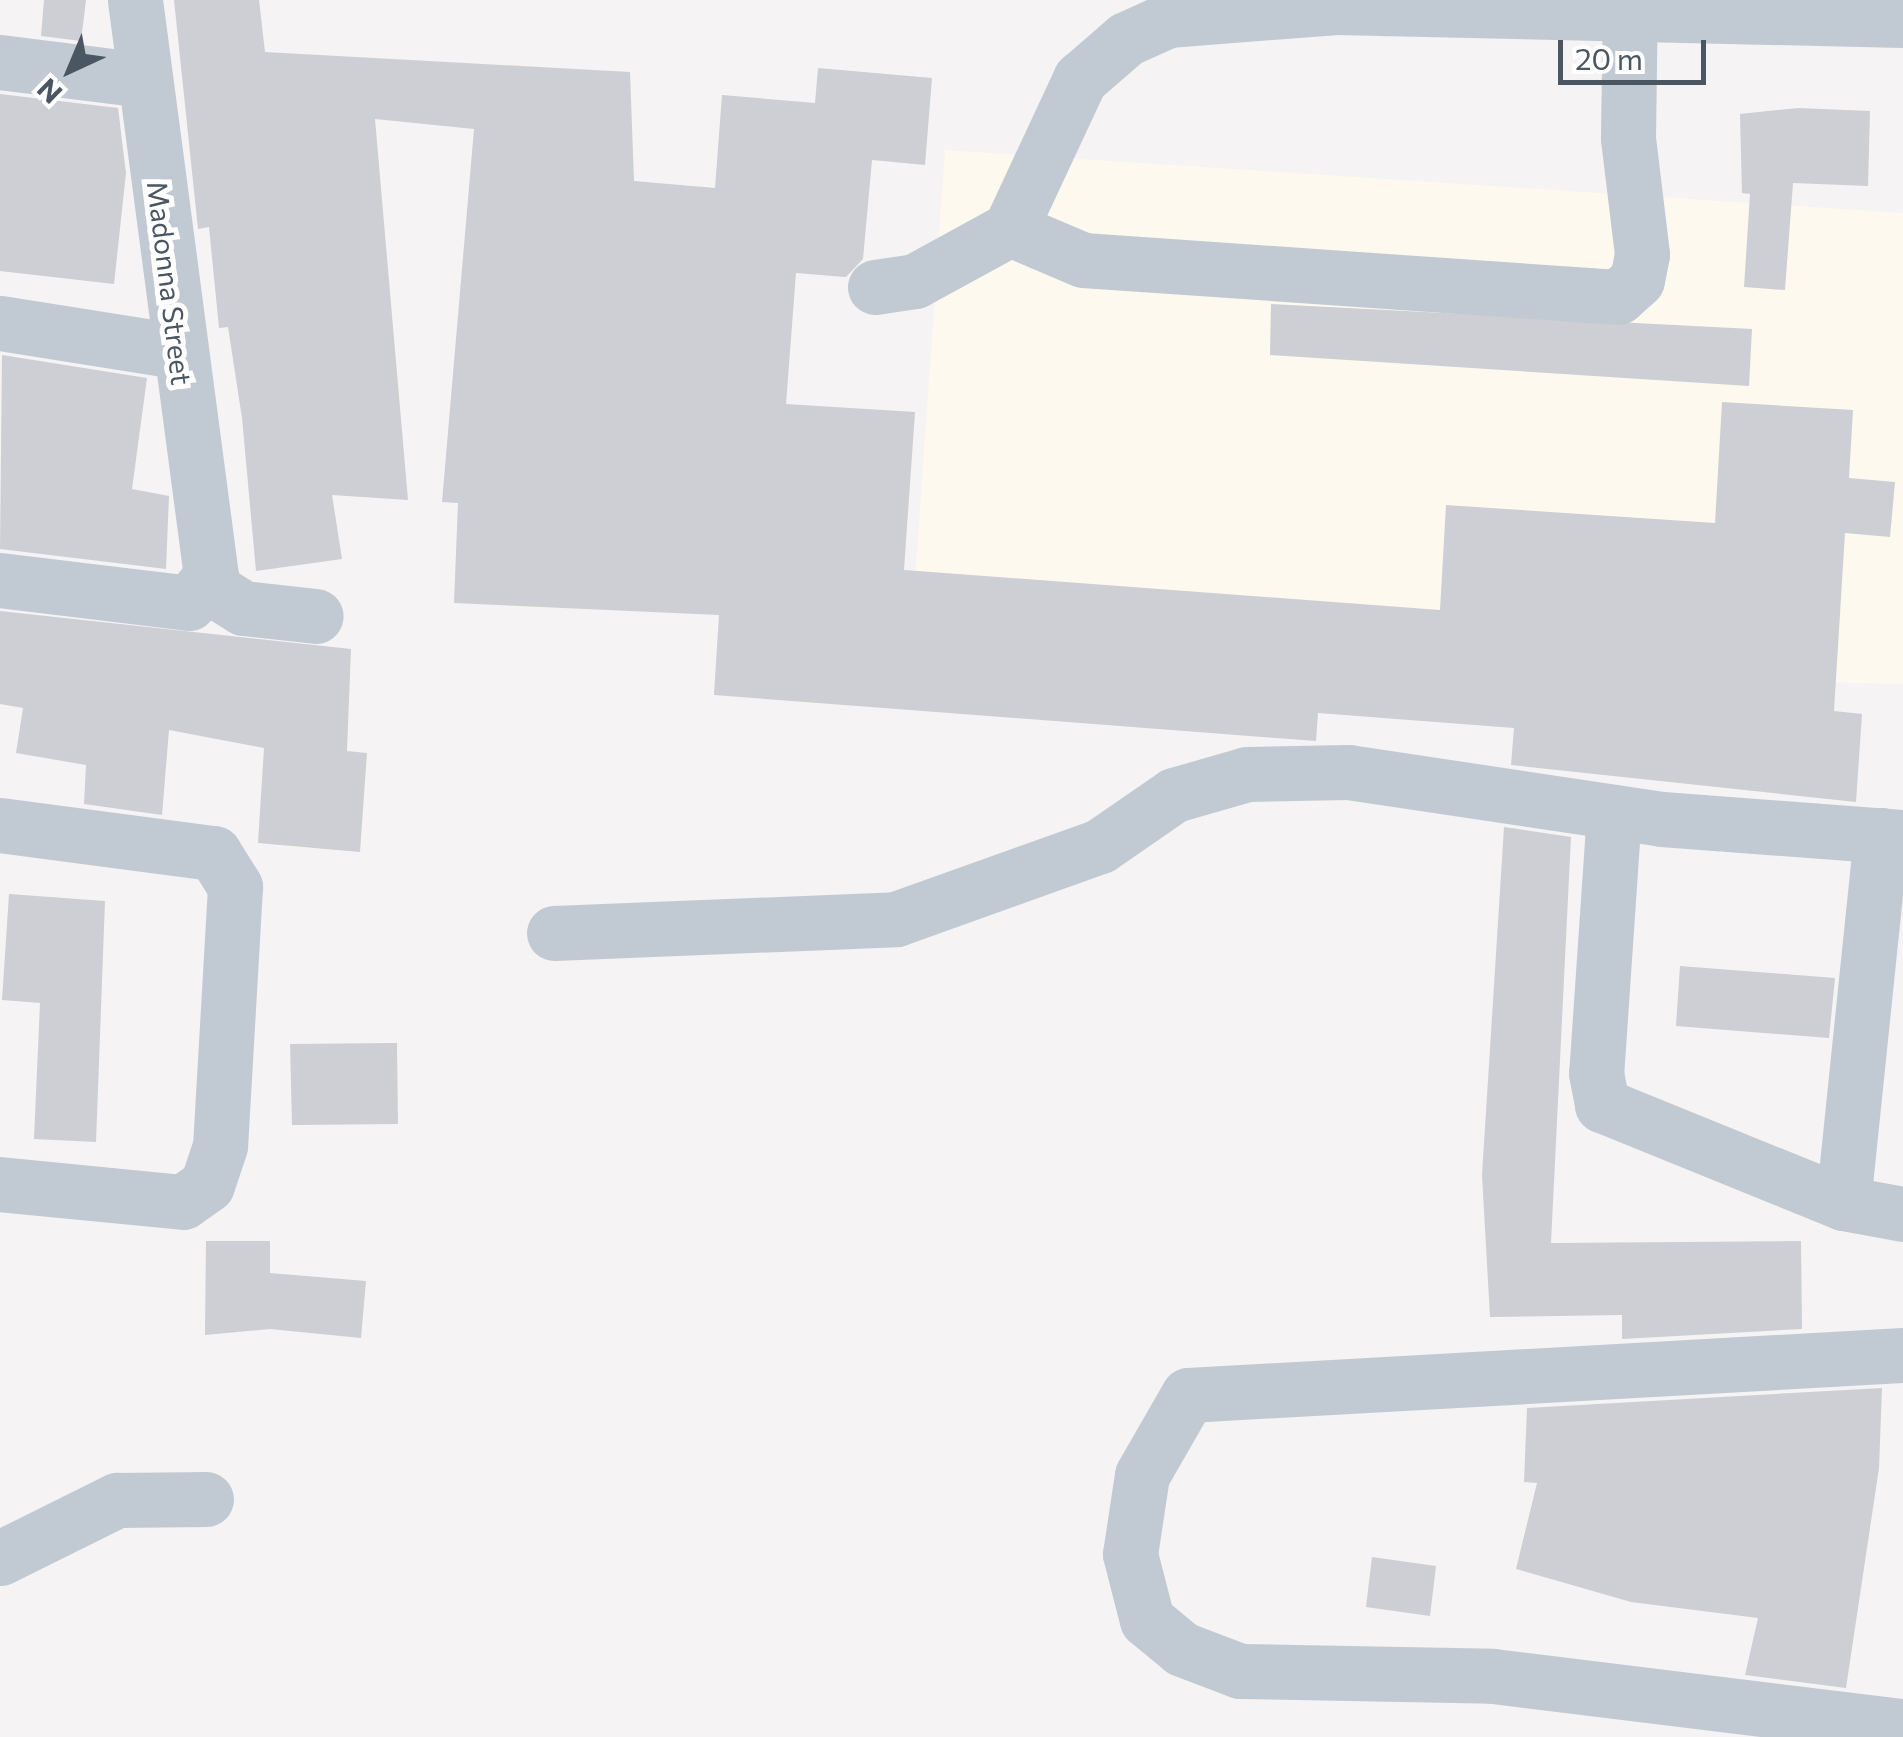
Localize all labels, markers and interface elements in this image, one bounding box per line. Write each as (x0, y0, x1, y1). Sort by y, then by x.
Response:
north arrow (20, 20, 120, 120)
scale bar (1563, 20, 1710, 82)
text: 20 m (1575, 39, 1643, 76)
text: N (30, 72, 69, 111)
street label: Madonna Street (141, 179, 199, 387)

